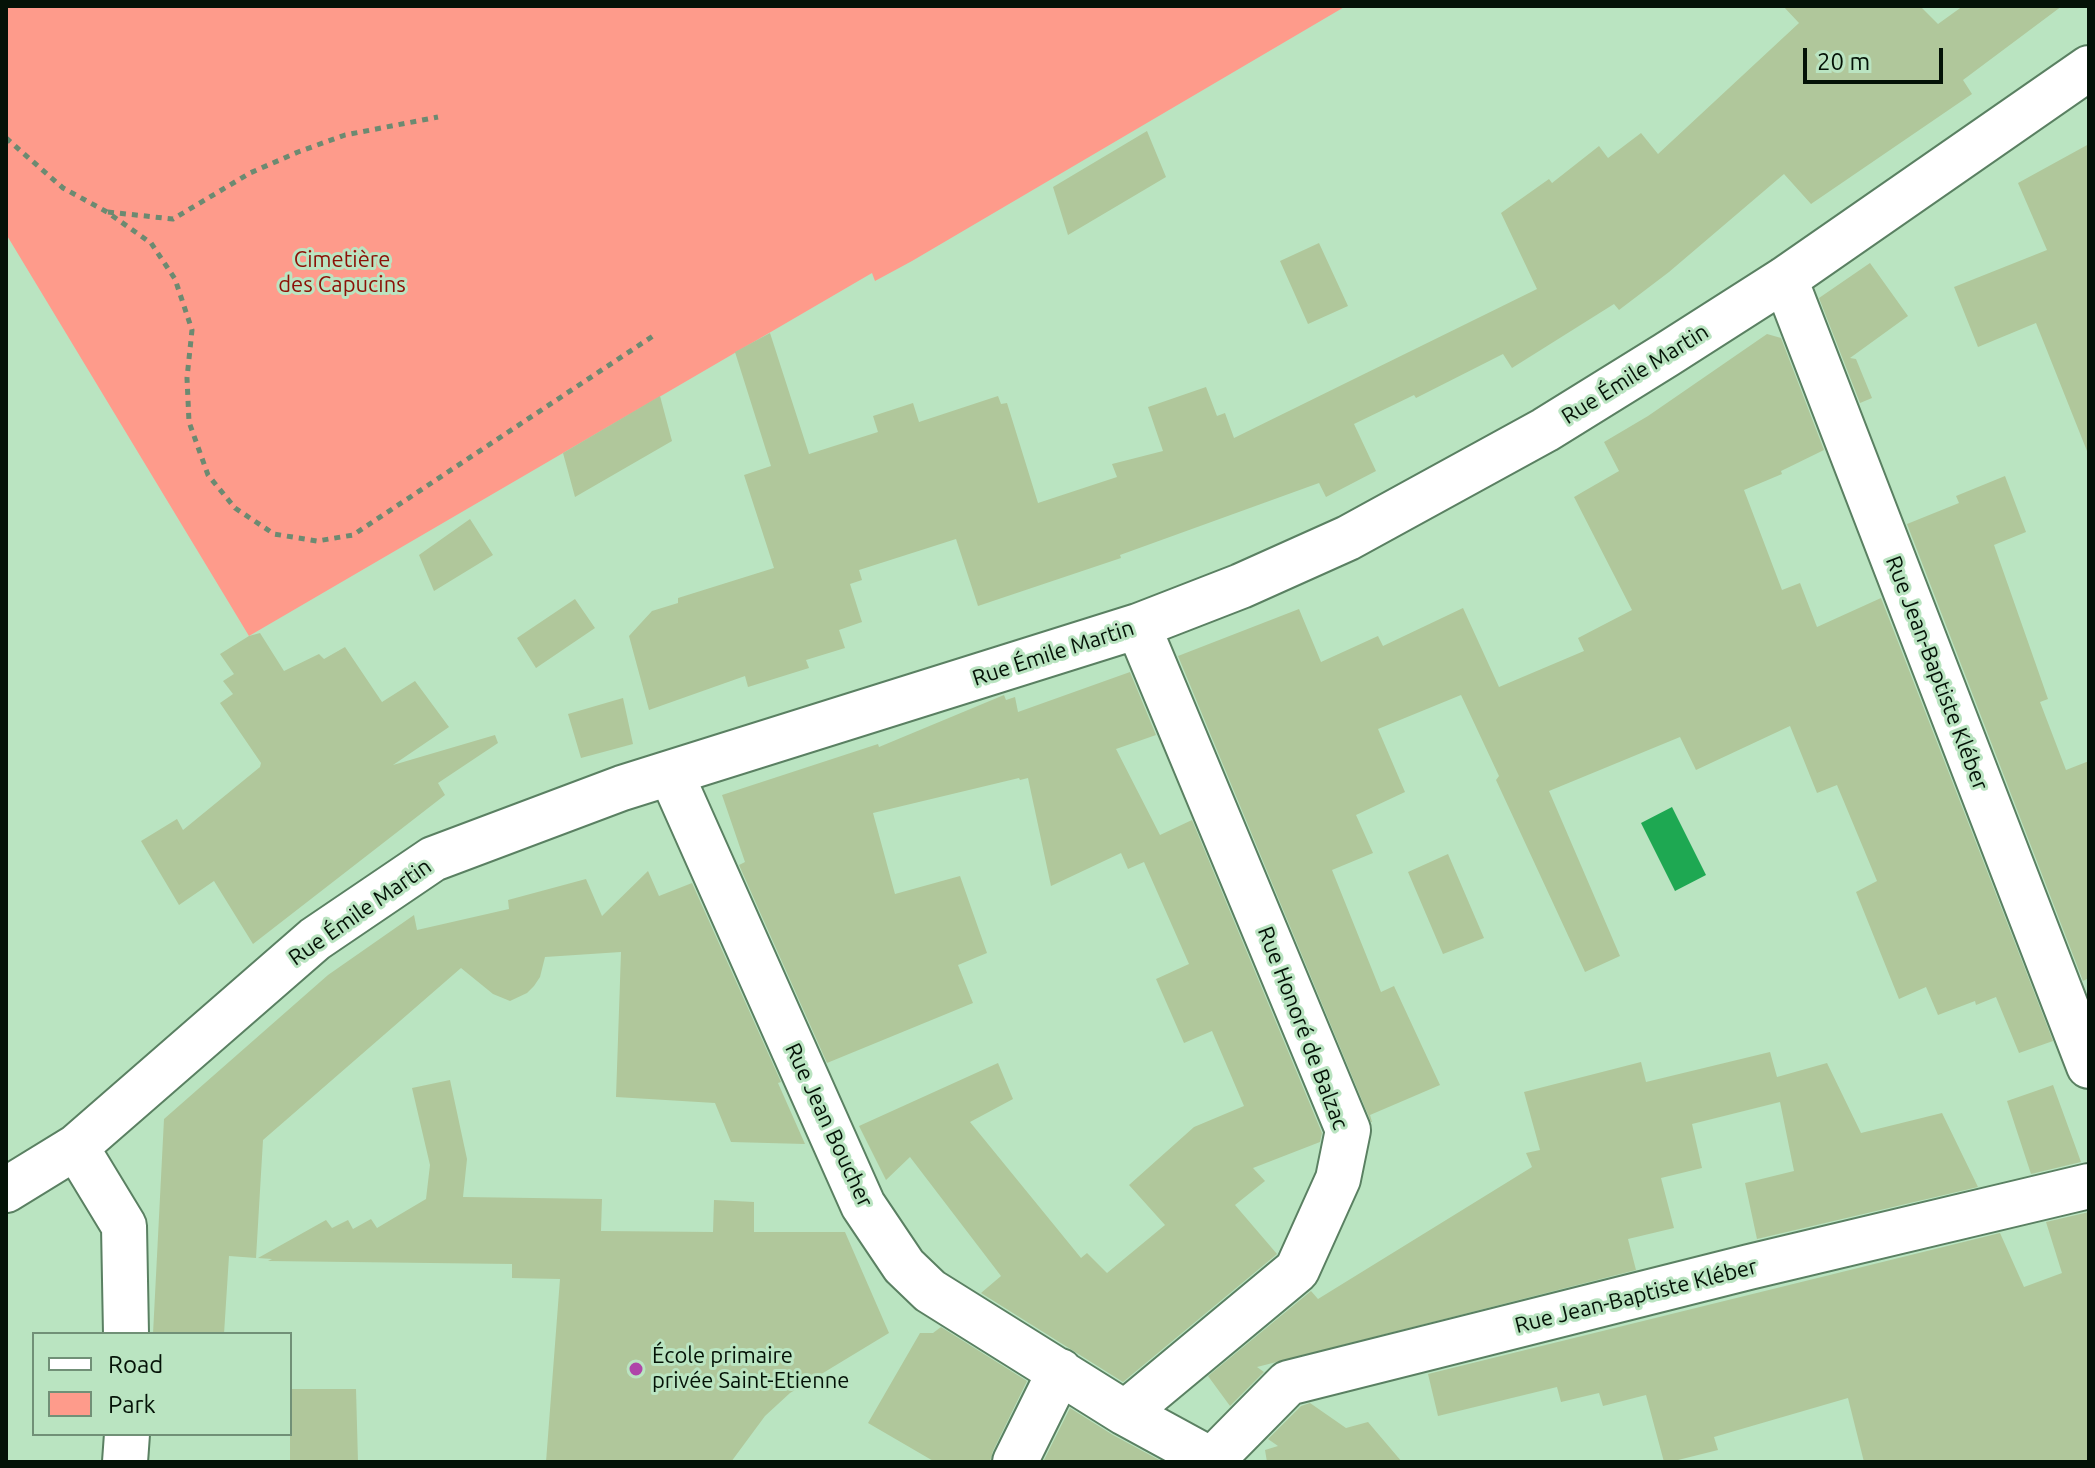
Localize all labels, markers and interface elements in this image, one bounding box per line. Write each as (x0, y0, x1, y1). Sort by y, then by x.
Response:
scale bar (1807, 32, 1947, 82)
text: 20 m (1817, 48, 1870, 75)
park label: Cimetière des Capucins (278, 247, 406, 298)
street label: Rue Émile Martin (1557, 318, 1713, 430)
street label: Rue Jean-Baptiste Kléber (1880, 552, 1994, 794)
street label: Rue Émile Martin (969, 614, 1137, 692)
street label: Rue Émile Martin (283, 853, 437, 971)
street label: Rue Honoré de Balzac (1252, 923, 1354, 1133)
street label: Rue Jean Boucher (779, 1039, 879, 1211)
street label: Rue Jean-Baptiste Kléber (1512, 1253, 1760, 1339)
legend (32, 1332, 292, 1436)
place label: École primaire privée Saint-Etienne (652, 1343, 849, 1394)
text: Road (108, 1351, 163, 1378)
marker: École primaire privée Saint-Etienne (627, 1360, 645, 1378)
text: Park (108, 1391, 156, 1418)

